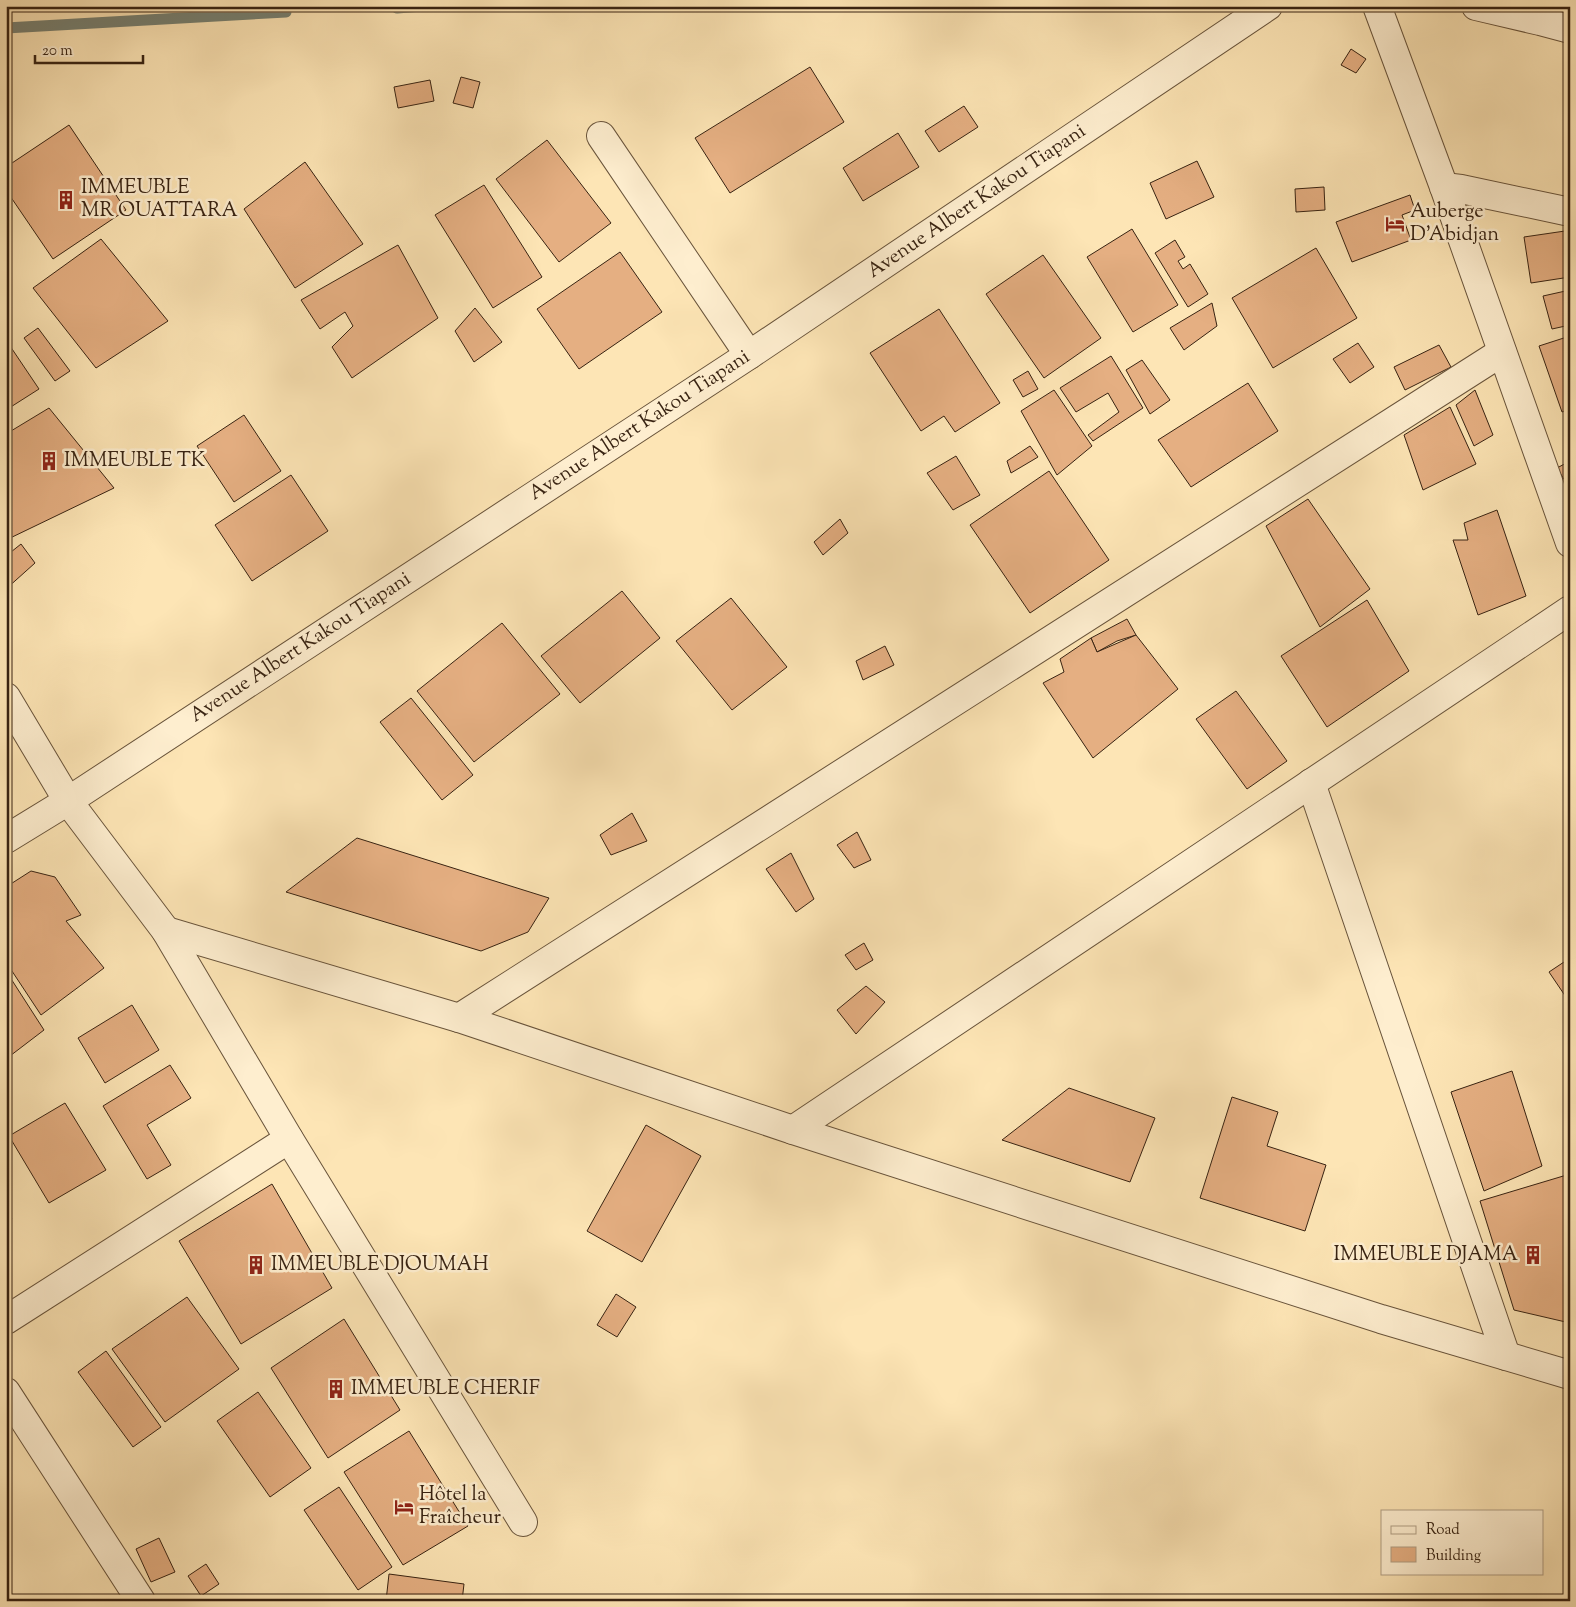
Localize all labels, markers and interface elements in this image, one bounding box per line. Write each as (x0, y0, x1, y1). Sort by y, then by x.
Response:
scale bar (35, 32, 142, 64)
text: 20 m (42, 41, 73, 62)
street label: Avenue Albert Kakou Tiapani (862, 118, 1092, 286)
place label: IMMEUBLE MR OUATTARA (81, 174, 238, 226)
building icon: IMMEUBLE MR OUATTARA (55, 189, 77, 211)
place label: Auberge D'Abidjan (1410, 198, 1499, 250)
hotel icon: Auberge D'Abidjan (1384, 213, 1406, 235)
street label: Avenue Albert Kakou Tiapani (524, 343, 757, 509)
place label: IMMEUBLE TK (64, 447, 206, 476)
building icon: IMMEUBLE TK (38, 450, 60, 472)
street label: Avenue Albert Kakou Tiapani (185, 565, 418, 731)
place label: IMMEUBLE DJAMA (1333, 1241, 1518, 1270)
building icon: IMMEUBLE DJAMA (1522, 1244, 1544, 1266)
place label: IMMEUBLE DJOUMAH (271, 1251, 489, 1280)
building icon: IMMEUBLE DJOUMAH (245, 1254, 267, 1276)
place label: IMMEUBLE CHERIF (351, 1375, 540, 1404)
building icon: IMMEUBLE CHERIF (325, 1378, 347, 1400)
place label: Hôtel la Fraîcheur (419, 1481, 501, 1533)
hotel icon: Hôtel la Fraîcheur (393, 1496, 415, 1518)
legend (1381, 1510, 1544, 1574)
text: Road (1426, 1520, 1460, 1541)
text: Building (1426, 1546, 1481, 1567)

